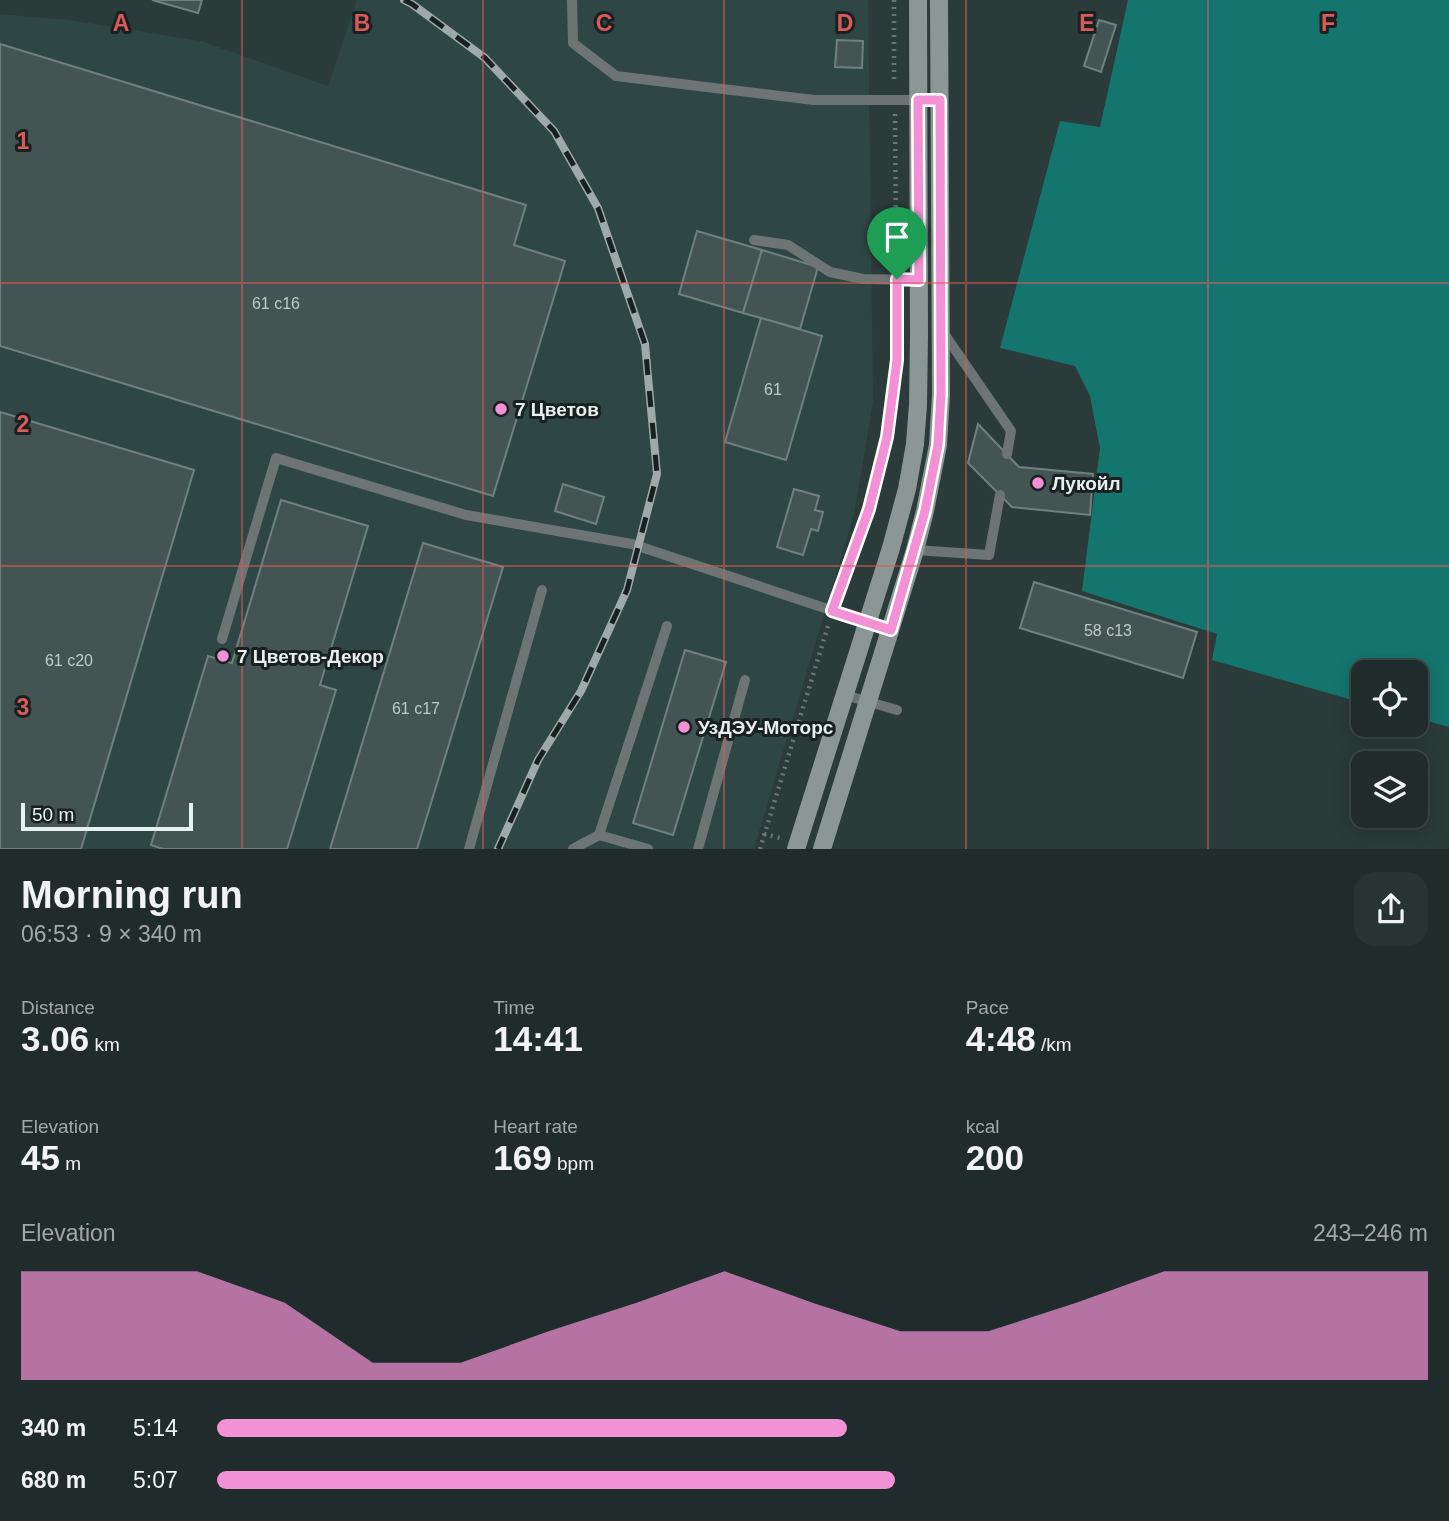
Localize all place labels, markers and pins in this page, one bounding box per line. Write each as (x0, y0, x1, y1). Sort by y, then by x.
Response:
pin (867, 207, 927, 279)
place label: 7 Цветов (515, 399, 599, 420)
marker: 7 Цветов (493, 401, 509, 417)
place label: Лукойл (1052, 473, 1121, 494)
marker: Лукойл (1030, 475, 1046, 491)
place label: 7 Цветов-Декор (237, 646, 384, 667)
marker: 7 Цветов-Декор (215, 648, 231, 664)
place label: УзДЭУ-Моторс (698, 717, 834, 738)
marker: УзДЭУ-Моторс (676, 719, 692, 735)

